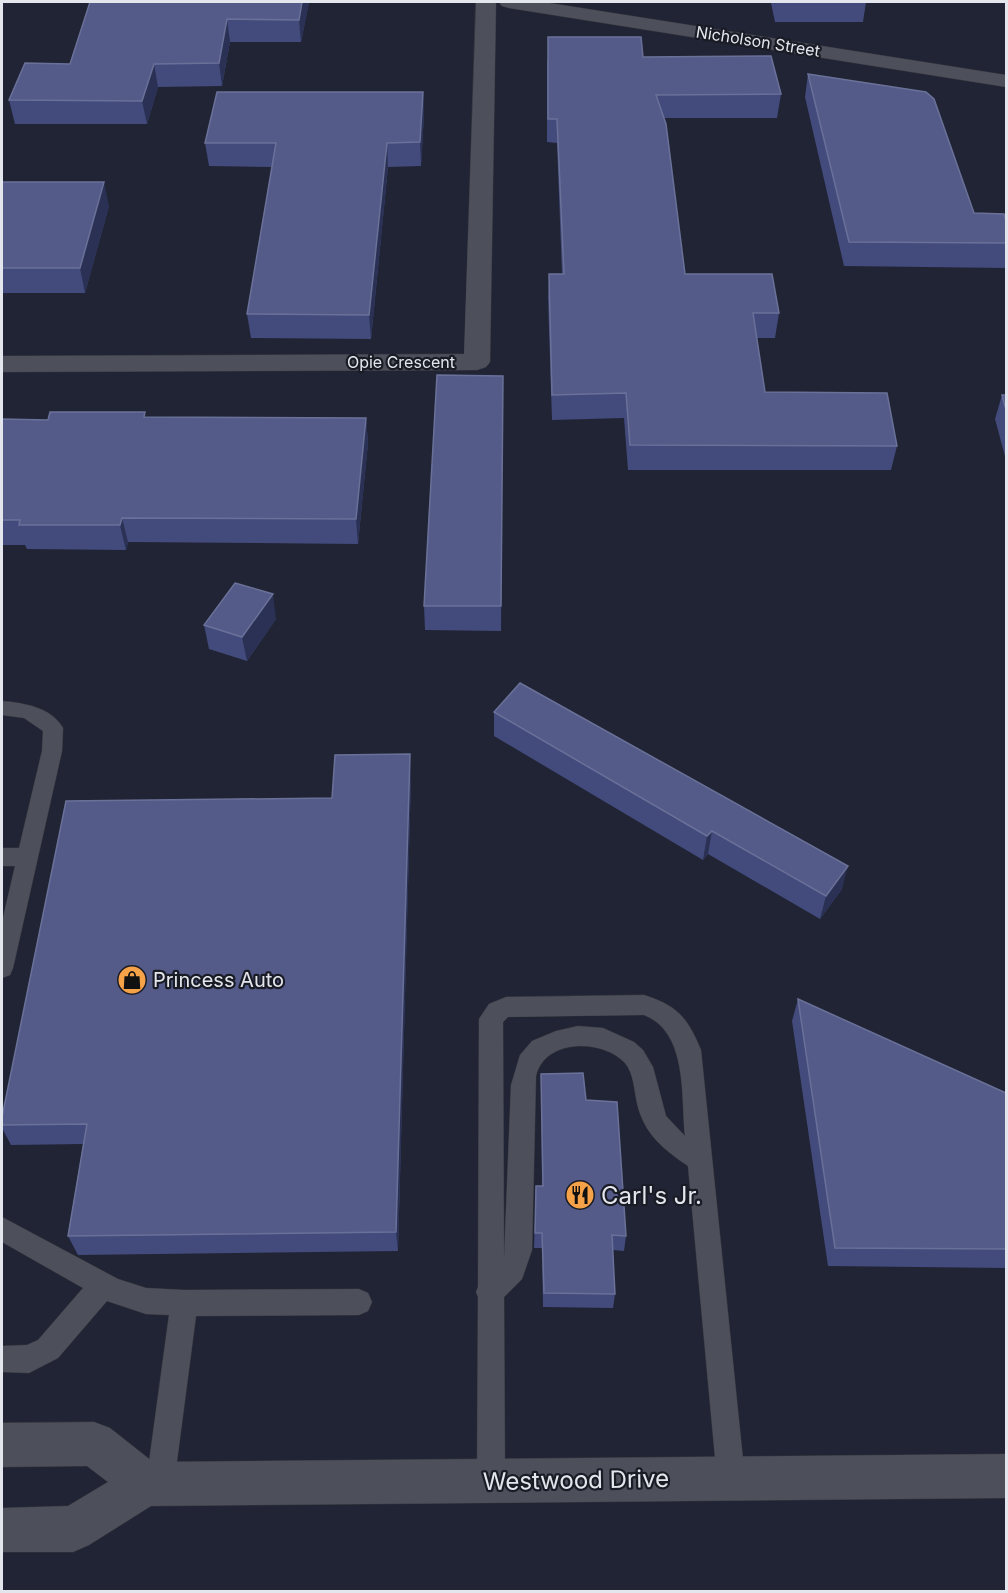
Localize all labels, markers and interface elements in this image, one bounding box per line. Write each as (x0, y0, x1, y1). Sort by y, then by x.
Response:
street label: Nicholson Street (695, 21, 821, 61)
street label: Opie Crescent (347, 352, 455, 372)
shop icon: Princess Auto (116, 964, 148, 996)
place label: Princess Auto (153, 968, 284, 992)
restaurant icon: Carl's Jr. (564, 1179, 596, 1211)
place label: Carl's Jr. (601, 1181, 702, 1210)
street label: Westwood Drive (483, 1464, 669, 1496)

